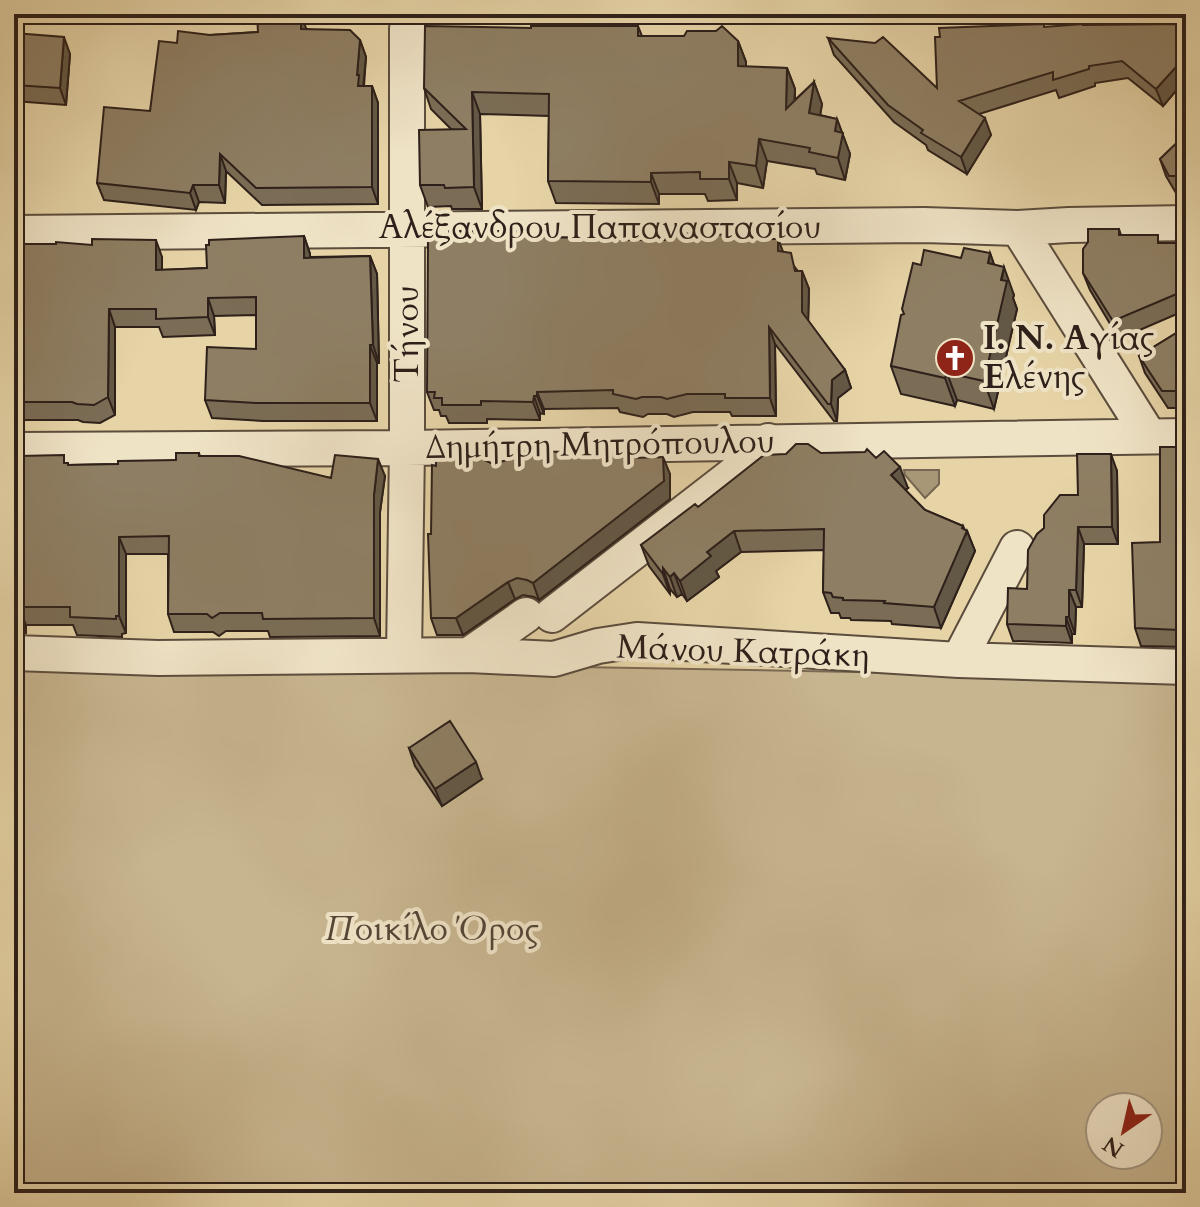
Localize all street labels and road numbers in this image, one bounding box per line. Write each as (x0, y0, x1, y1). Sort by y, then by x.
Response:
street label: Αλέξανδρου Παπαναστασίου (379, 204, 821, 250)
street label: Τήνου (384, 285, 430, 383)
street label: Δημήτρη Μητρόπουλου (425, 418, 775, 470)
street label: Μάνου Κατράκη (616, 624, 870, 678)

